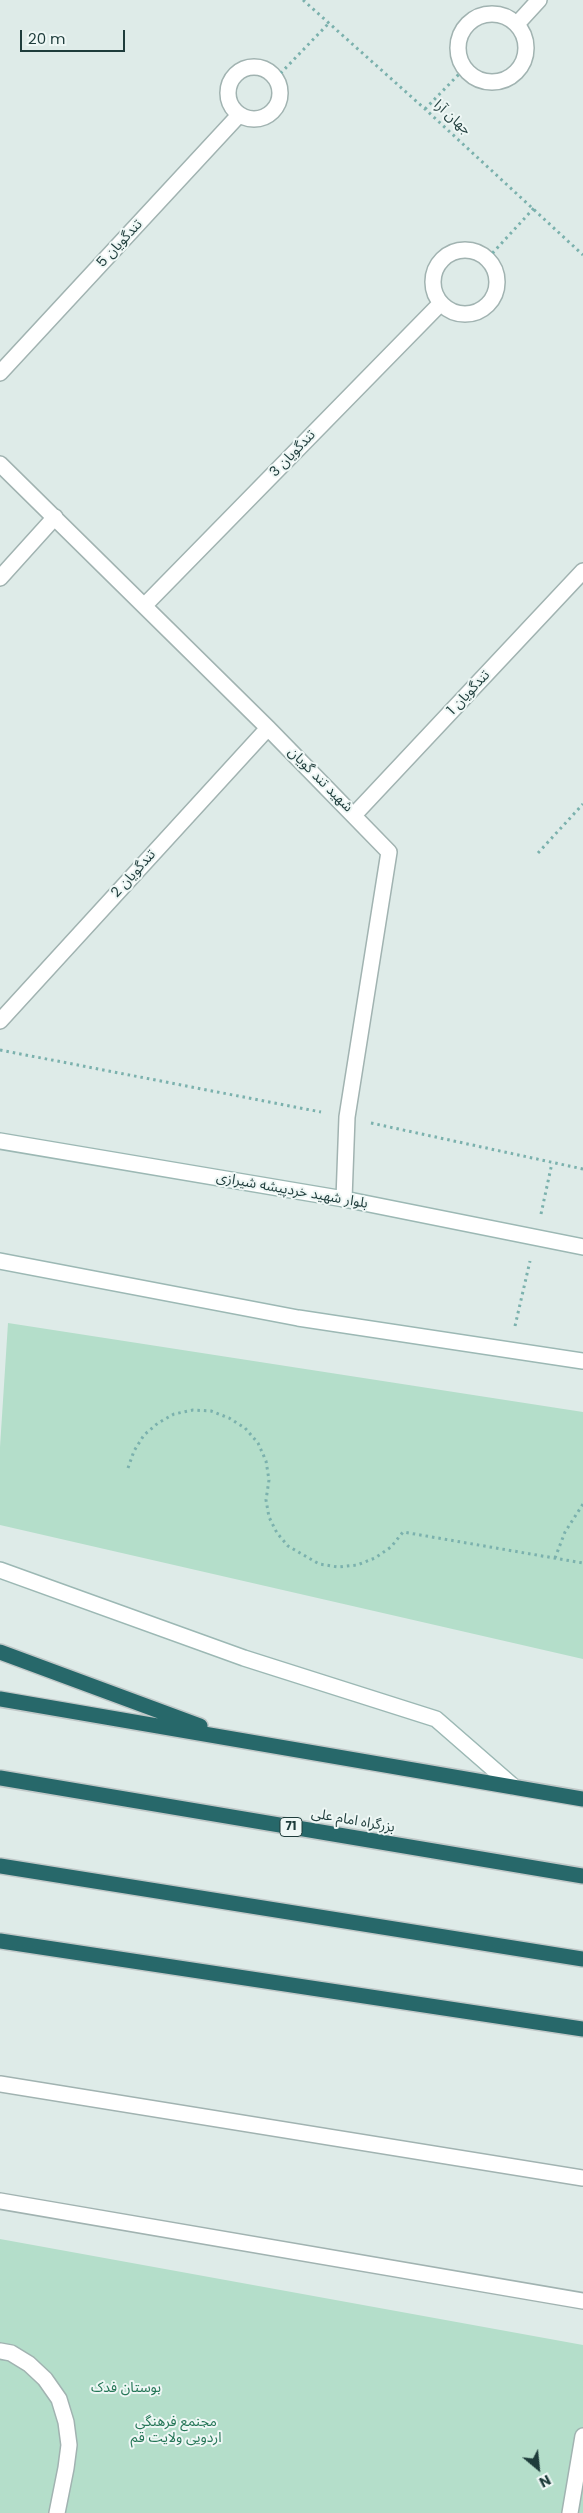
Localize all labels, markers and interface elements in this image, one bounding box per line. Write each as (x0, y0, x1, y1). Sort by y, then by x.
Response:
scale bar (22, 20, 128, 52)
text: 20 m (28, 28, 66, 49)
street label: جهان آرا (430, 97, 474, 139)
street label: تندگویان 5 (94, 217, 146, 271)
street label: تندگویان 3 (267, 427, 319, 481)
street label: تندگویان 1 (444, 667, 494, 719)
street label: شهید تند گویان (284, 744, 356, 816)
street label: تندگویان 2 (108, 847, 160, 901)
street label: بلوار شهید خردپیشه شیرازی (215, 1169, 369, 1213)
street label: بزرگراه امام علی (310, 1805, 396, 1837)
road number: 71 (280, 1818, 302, 1836)
park label: بوستان فدک (91, 2380, 161, 2396)
park label: مجنمع فرهنگی اردویی ولایت قم (131, 2414, 221, 2446)
north arrow (513, 2443, 563, 2493)
text: N (536, 2470, 554, 2493)

